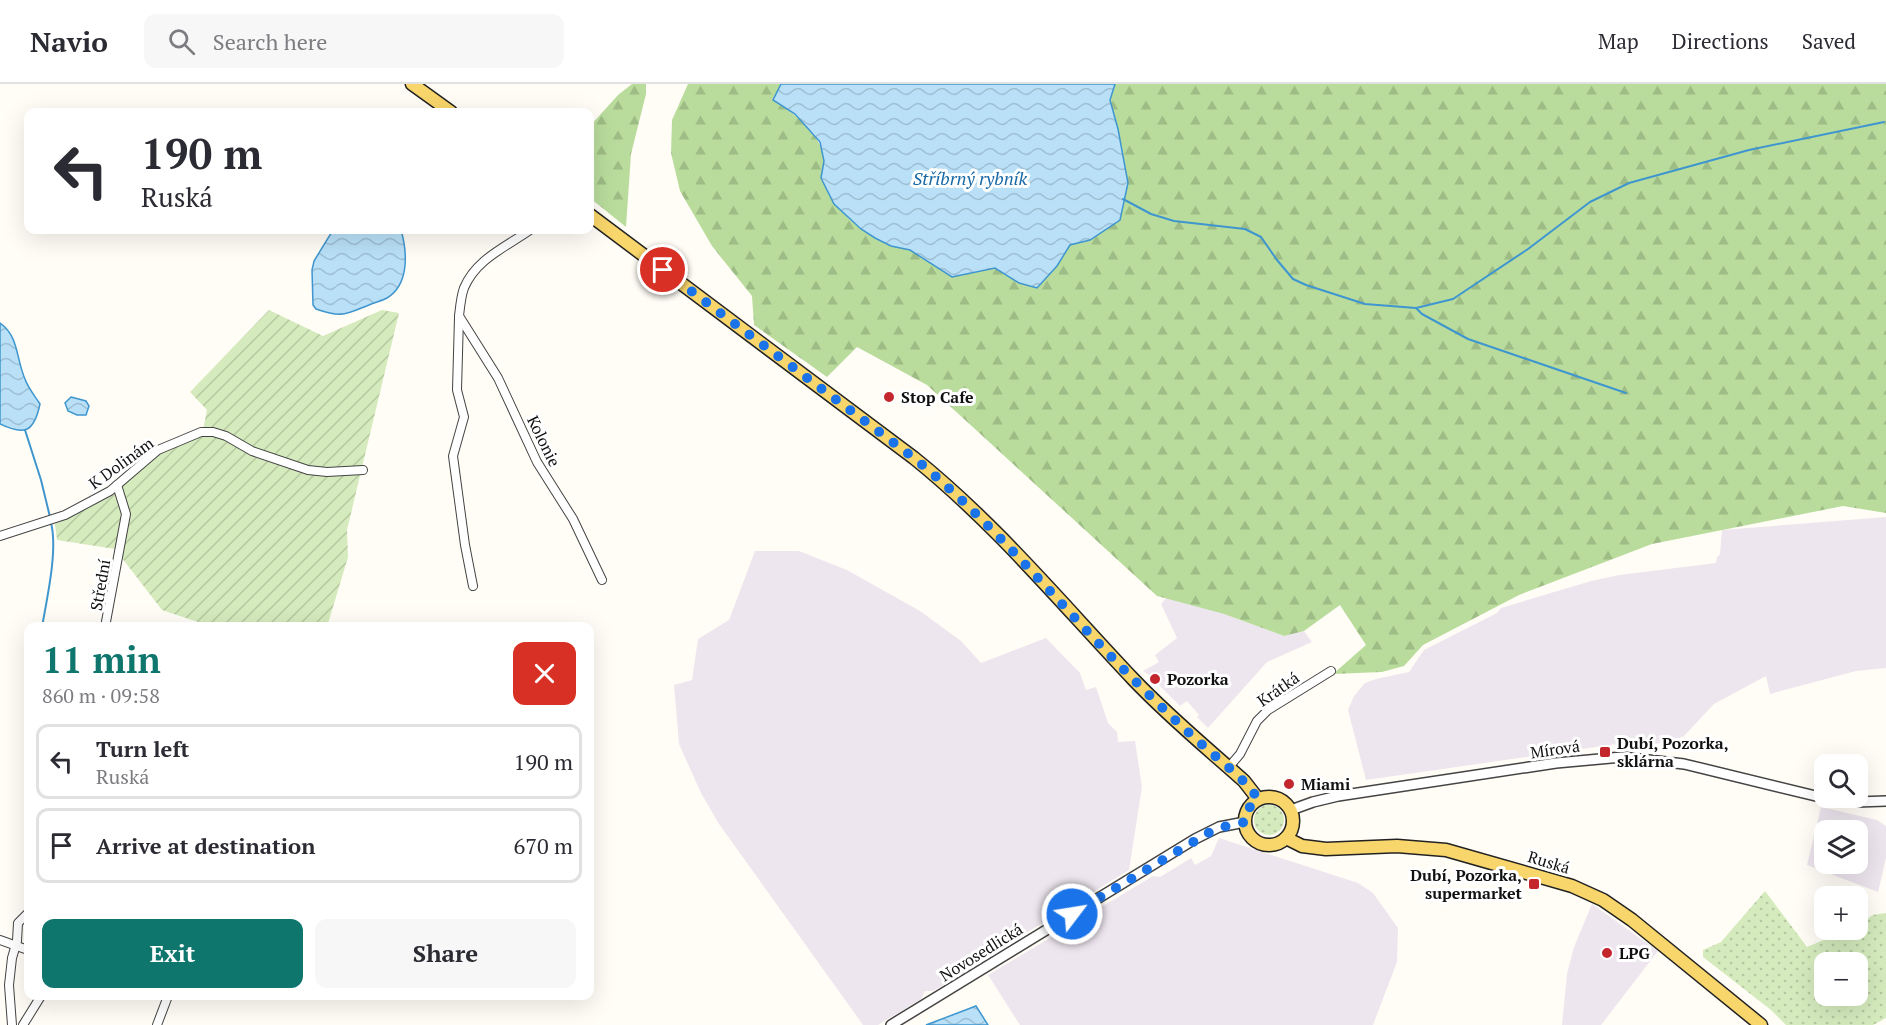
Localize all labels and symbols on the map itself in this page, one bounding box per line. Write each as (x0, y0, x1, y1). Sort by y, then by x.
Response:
water label: Stříbrný rybník (913, 166, 1028, 190)
pin (637, 244, 688, 295)
place label: Stop Cafe (901, 386, 974, 408)
marker: Stop Cafe (882, 390, 896, 404)
street label: Kolonie (522, 412, 566, 470)
street label: K Dolinám (84, 432, 158, 494)
street label: Střední (85, 557, 115, 612)
street label: Krátká (1253, 667, 1303, 711)
place label: Pozorka (1167, 668, 1229, 690)
marker: Pozorka (1148, 672, 1162, 686)
place label: Dubí, Pozorka, sklárna (1617, 732, 1729, 772)
street label: Mírová (1529, 735, 1581, 763)
marker: Dubí, Pozorka, sklárna (1598, 745, 1612, 759)
place label: Miami (1301, 773, 1350, 795)
marker: Miami (1282, 777, 1296, 791)
street label: Ruská (1525, 845, 1573, 879)
place label: Dubí, Pozorka, supermarket (1410, 864, 1523, 904)
marker: Dubí, Pozorka, supermarket (1527, 877, 1541, 891)
position arrow (1040, 882, 1104, 946)
street label: Novosedlická (935, 918, 1027, 986)
place label: LPG (1619, 942, 1650, 964)
marker: LPG (1600, 946, 1614, 960)

